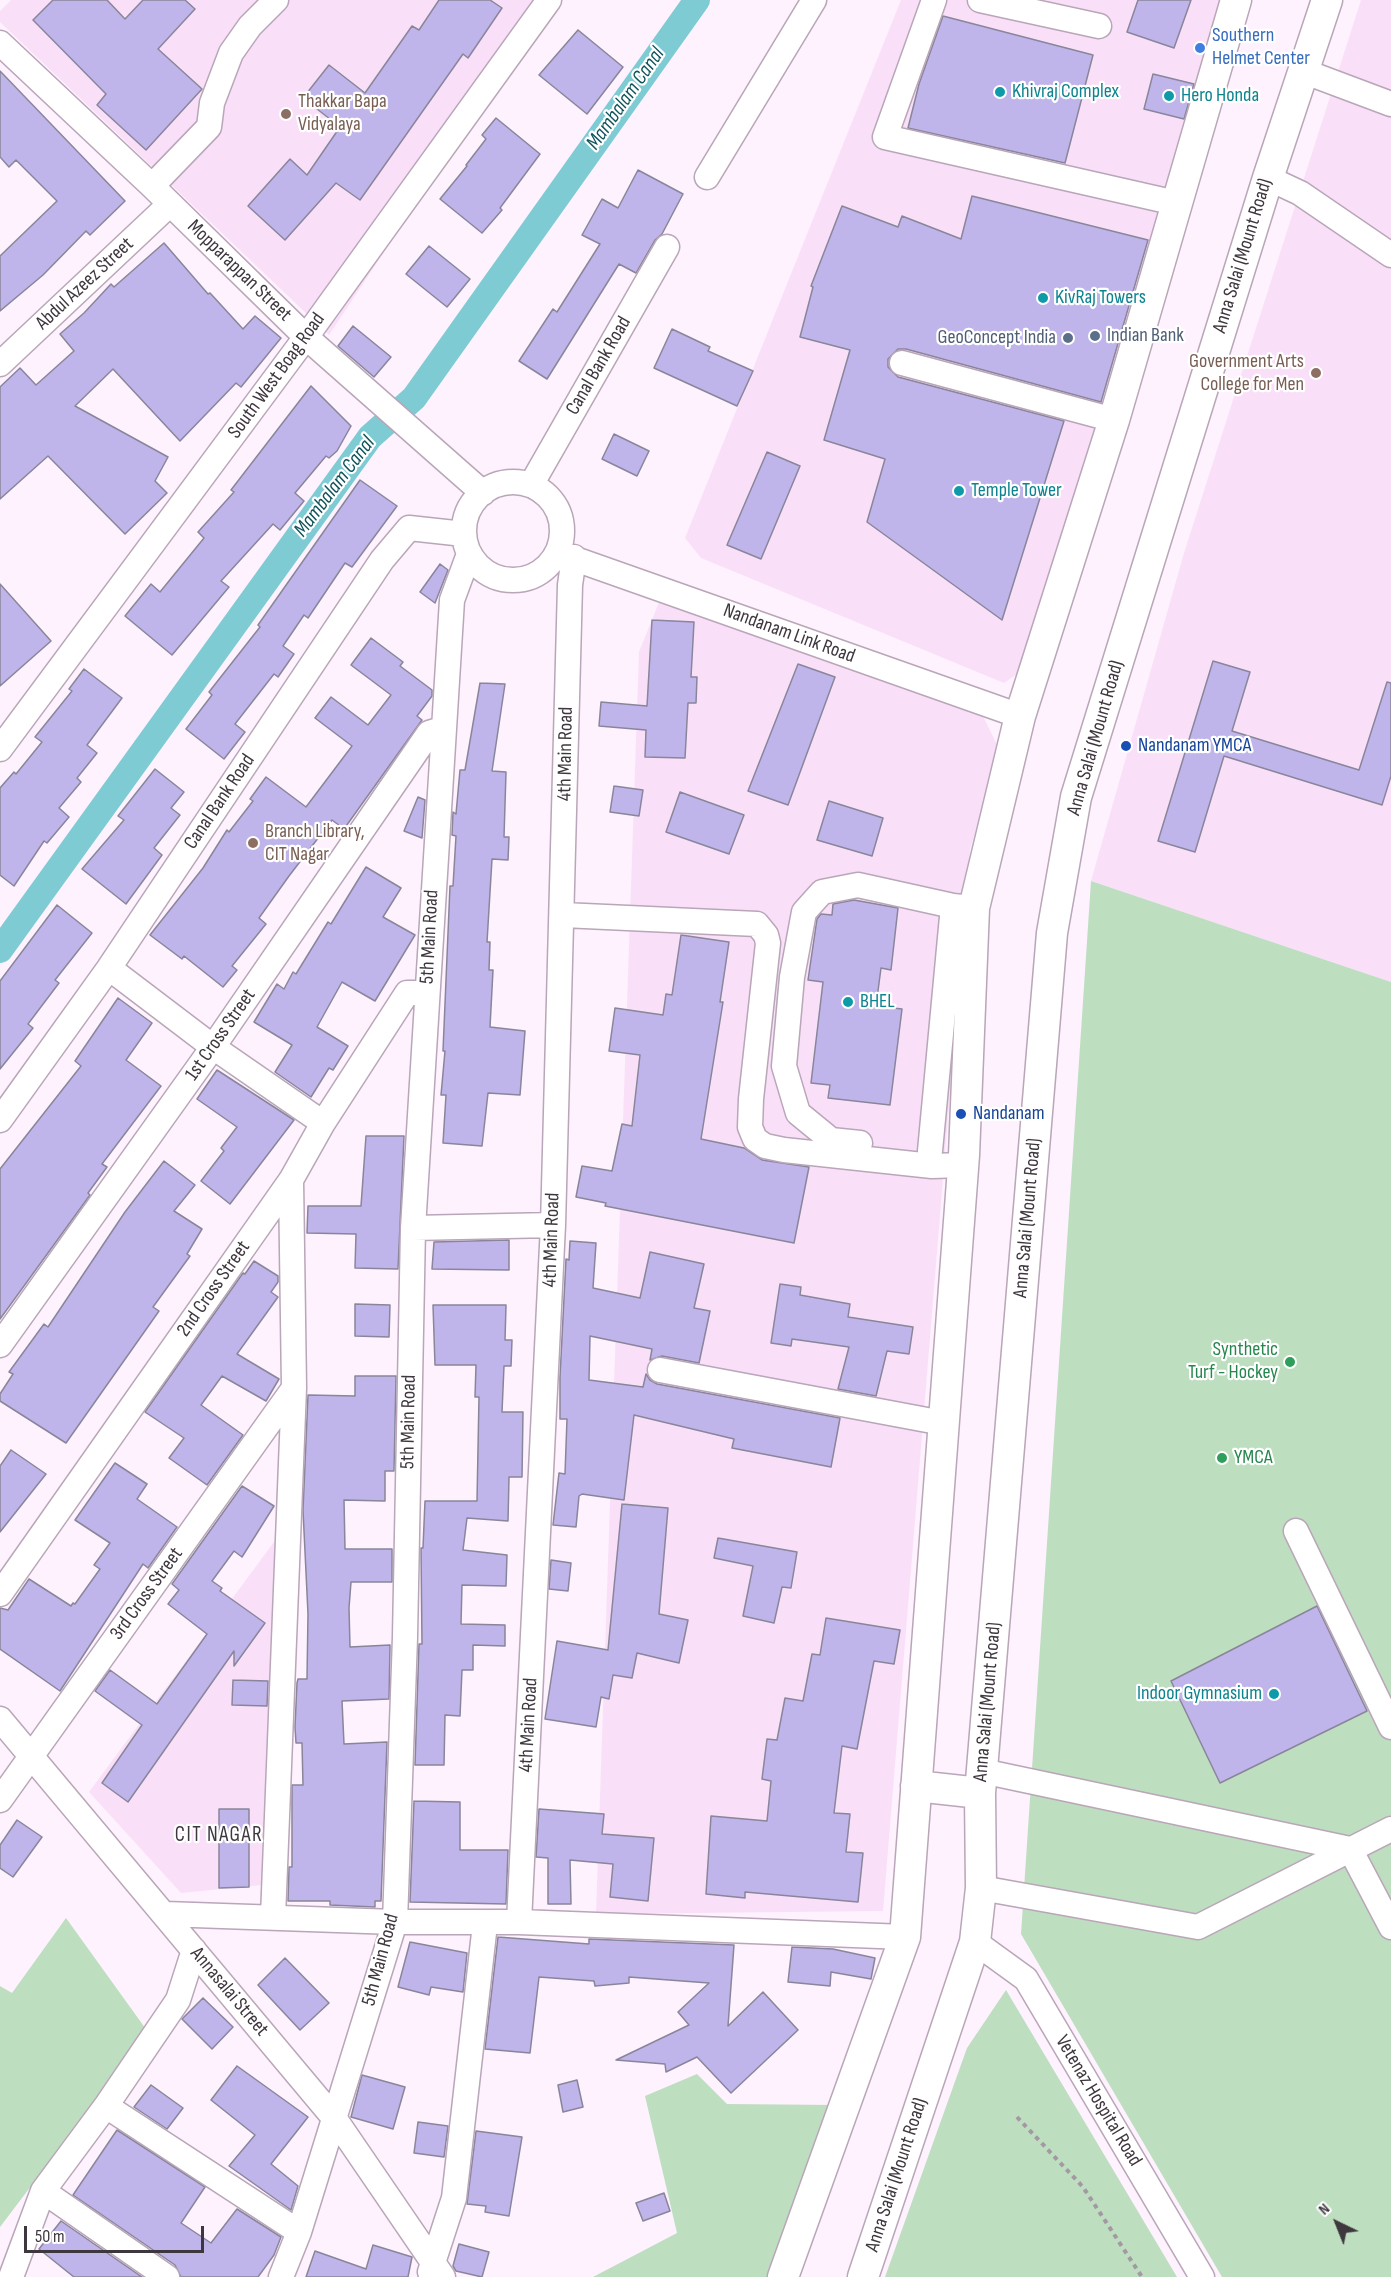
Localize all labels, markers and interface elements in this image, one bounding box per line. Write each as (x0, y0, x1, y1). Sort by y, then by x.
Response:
place label: Southern Helmet Center (1212, 24, 1310, 71)
marker: Southern Helmet Center (1193, 41, 1207, 55)
water label: Mambalam Canal (581, 43, 671, 155)
place label: Khivraj Complex (1012, 80, 1119, 104)
place label: Hero Honda (1181, 84, 1259, 108)
marker: Khivraj Complex (993, 85, 1007, 99)
marker: Hero Honda (1162, 89, 1176, 103)
place label: Thakkar Bapa Vidyalaya (298, 90, 387, 137)
marker: Thakkar Bapa Vidyalaya (279, 107, 293, 121)
street label: Anna Salai (Mount Road) (1208, 176, 1278, 336)
street label: Mopparappan Street (182, 215, 296, 327)
street label: Abdul Azeez Street (31, 233, 139, 335)
place label: KivRaj Towers (1055, 286, 1146, 310)
marker: KivRaj Towers (1036, 291, 1050, 305)
street label: South West Boag Road (223, 308, 331, 444)
street label: Canal Bank Road (561, 313, 637, 419)
place label: Indian Bank (1107, 324, 1184, 348)
place label: GeoConcept India (937, 326, 1056, 350)
marker: Indian Bank (1088, 329, 1102, 343)
marker: GeoConcept India (1061, 331, 1075, 345)
place label: Government Arts College for Men (1189, 350, 1304, 397)
marker: Government Arts College for Men (1309, 366, 1323, 380)
water label: Mambalam Canal (289, 432, 381, 542)
place label: Temple Tower (971, 479, 1062, 503)
marker: Temple Tower (952, 484, 966, 498)
street label: Nandanam Link Road (720, 599, 858, 669)
street label: Anna Salai (Mount Road) (1062, 658, 1130, 818)
street label: 4th Main Road (553, 707, 579, 801)
place label: Nandanam YMCA (1138, 734, 1251, 758)
marker: Nandanam YMCA (1119, 739, 1133, 753)
street label: Canal Bank Road (179, 750, 261, 854)
place label: Branch Library, CIT Nagar (265, 820, 365, 867)
marker: Branch Library, CIT Nagar (246, 836, 260, 850)
street label: 5th Main Road (416, 889, 444, 985)
street label: 1st Cross Street (181, 985, 261, 1085)
place label: BHEL (860, 990, 895, 1014)
marker: BHEL (841, 995, 855, 1009)
place label: Nandanam (973, 1102, 1045, 1126)
marker: Nandanam (954, 1107, 968, 1121)
street label: Anna Salai (Mount Road) (1009, 1137, 1047, 1299)
street label: 4th Main Road (538, 1192, 566, 1288)
street label: 2nd Cross Street (172, 1237, 256, 1341)
place label: Synthetic Turf - Hockey (1188, 1338, 1278, 1385)
marker: Synthetic Turf - Hockey (1283, 1355, 1297, 1369)
street label: 5th Main Road (396, 1375, 422, 1469)
place label: YMCA (1234, 1446, 1272, 1470)
marker: YMCA (1215, 1451, 1229, 1465)
street label: 3rd Cross Street (105, 1543, 189, 1645)
street label: Anna Salai (Mount Road) (969, 1621, 1007, 1783)
street label: 4th Main Road (515, 1677, 543, 1773)
place label: Indoor Gymnasium (1137, 1682, 1262, 1706)
marker: Indoor Gymnasium (1267, 1687, 1281, 1701)
district label: CIT NAGAR (175, 1823, 263, 1849)
street label: 5th Main Road (357, 1911, 405, 2009)
street label: Annasalai Street (185, 1943, 273, 2041)
street label: Vetenaz Hospital Road (1049, 2031, 1147, 2171)
street label: Anna Salai (Mount Road) (861, 2095, 933, 2255)
north arrow (1307, 2193, 1367, 2253)
text: N (1315, 2200, 1334, 2219)
scale bar (27, 2214, 207, 2252)
text: 50 m (35, 2226, 65, 2247)

